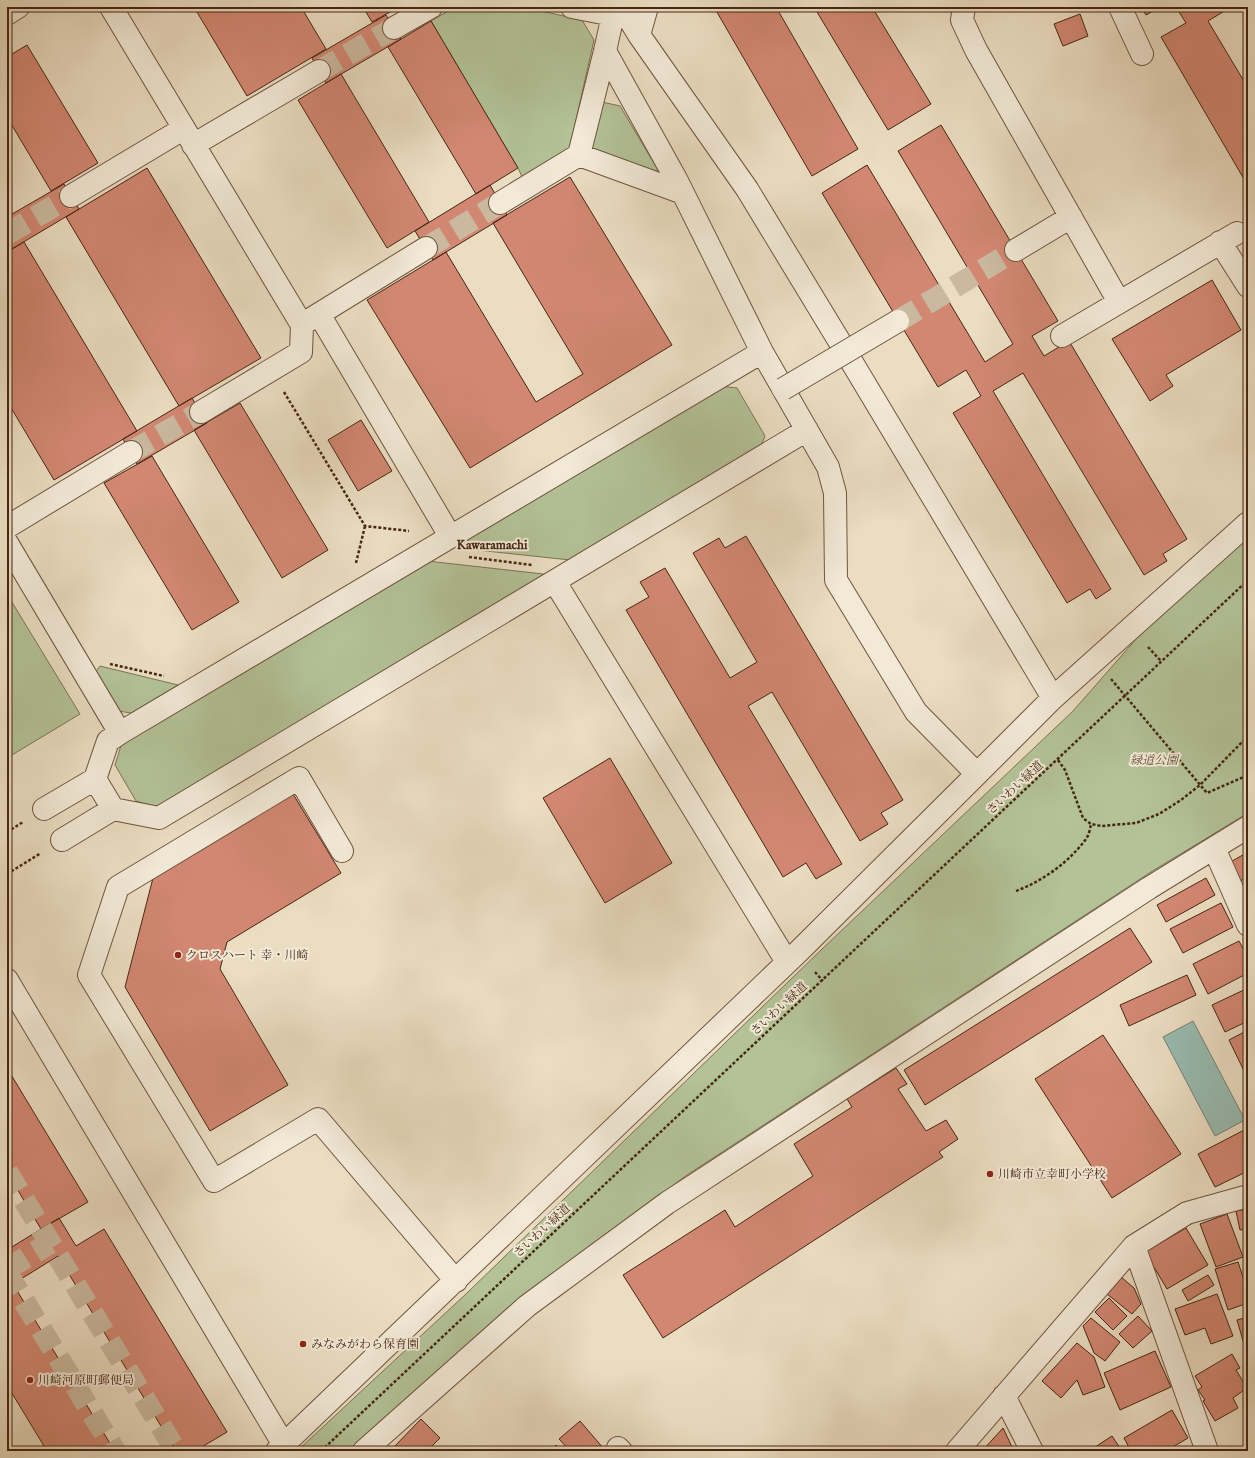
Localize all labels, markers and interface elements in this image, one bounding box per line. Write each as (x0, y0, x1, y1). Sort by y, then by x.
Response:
district label: Kawaramachi (456, 537, 528, 554)
park label: 緑道公園 (1130, 753, 1180, 768)
street label: さいわい緑道 (984, 758, 1046, 818)
place label: クロスハート 幸・川崎 (186, 948, 309, 963)
marker: クロスハート 幸・川崎 (173, 950, 183, 960)
street label: さいわい緑道 (748, 979, 810, 1039)
place label: 川崎市立幸町小学校 (998, 1167, 1106, 1182)
marker: 川崎市立幸町小学校 (985, 1169, 995, 1179)
street label: さいわい緑道 (511, 1201, 573, 1261)
place label: みなみがわら保育園 (311, 1337, 419, 1352)
marker: みなみがわら保育園 (298, 1339, 308, 1349)
place label: 川崎河原町郵便局 (38, 1373, 134, 1388)
marker: 川崎河原町郵便局 (25, 1375, 35, 1385)

